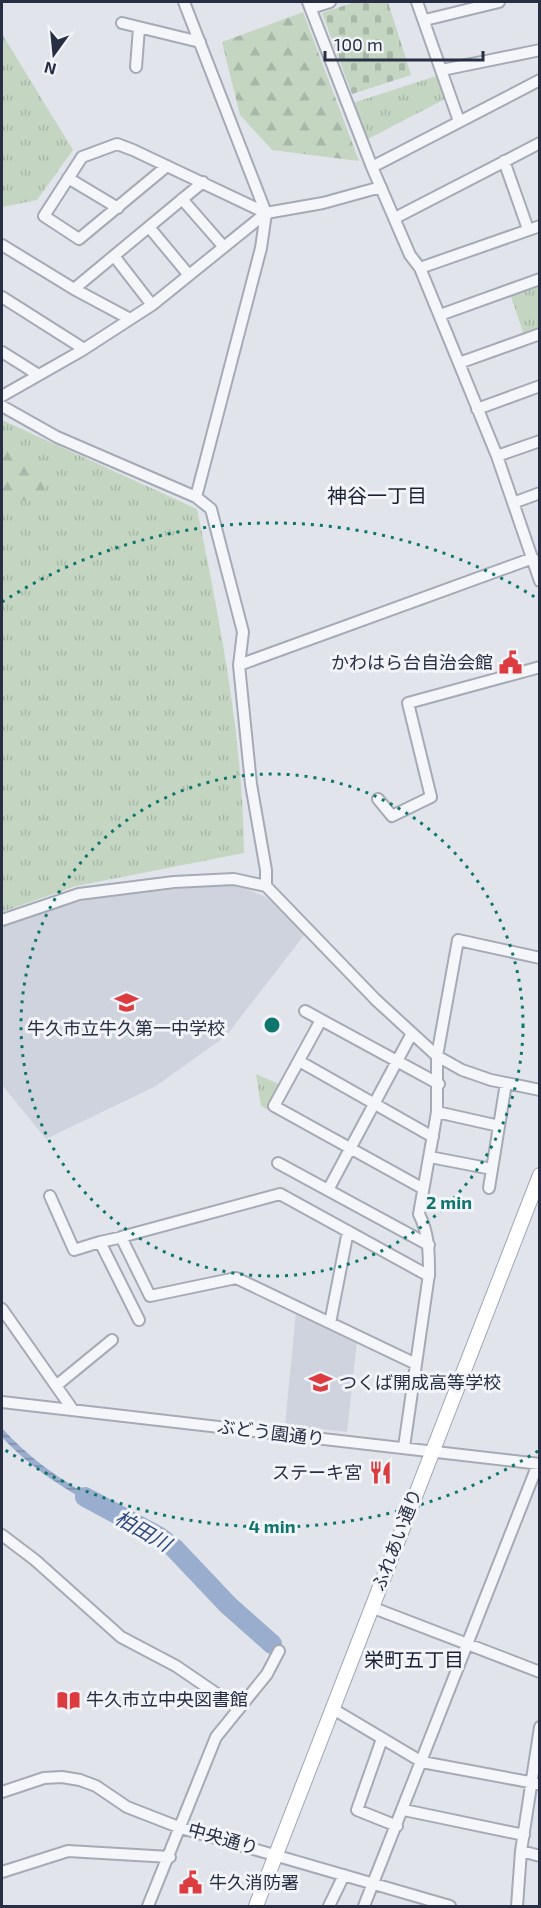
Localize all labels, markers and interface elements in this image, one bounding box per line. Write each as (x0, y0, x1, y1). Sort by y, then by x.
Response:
north arrow (24, 24, 84, 84)
scale bar (325, 24, 482, 62)
text: 100 m (334, 33, 383, 55)
text: N (42, 58, 58, 80)
district label: 神谷一丁目 (327, 483, 427, 507)
public building icon: かわはら台自治会館 (498, 650, 524, 676)
place label: かわはら台自治会館 (331, 651, 493, 673)
school or university icon: 牛久市立牛久第一中学校 (113, 990, 139, 1016)
centre of rings (262, 1015, 282, 1035)
place label: 牛久市立牛久第一中学校 (27, 1017, 225, 1039)
text: 2 min (426, 1191, 472, 1213)
school or university icon: つくば開成高等学校 (308, 1370, 334, 1396)
place label: つくば開成高等学校 (339, 1371, 501, 1393)
street label: ぶどう園通り (216, 1415, 326, 1450)
restaurant icon: ステーキ宮 (367, 1460, 393, 1486)
place label: ステーキ宮 (272, 1461, 362, 1483)
street label: ふれあい通り (366, 1485, 426, 1594)
water label: 柏田川 (112, 1505, 177, 1557)
text: 4 min (249, 1515, 296, 1537)
district label: 栄町五丁目 (364, 1647, 464, 1671)
library icon: 牛久市立中央図書館 (55, 1687, 81, 1713)
place label: 牛久市立中央図書館 (86, 1688, 248, 1710)
street label: 中央通り (186, 1818, 261, 1859)
public building icon: 牛久消防署 (178, 1870, 204, 1896)
place label: 牛久消防署 (209, 1871, 299, 1893)

